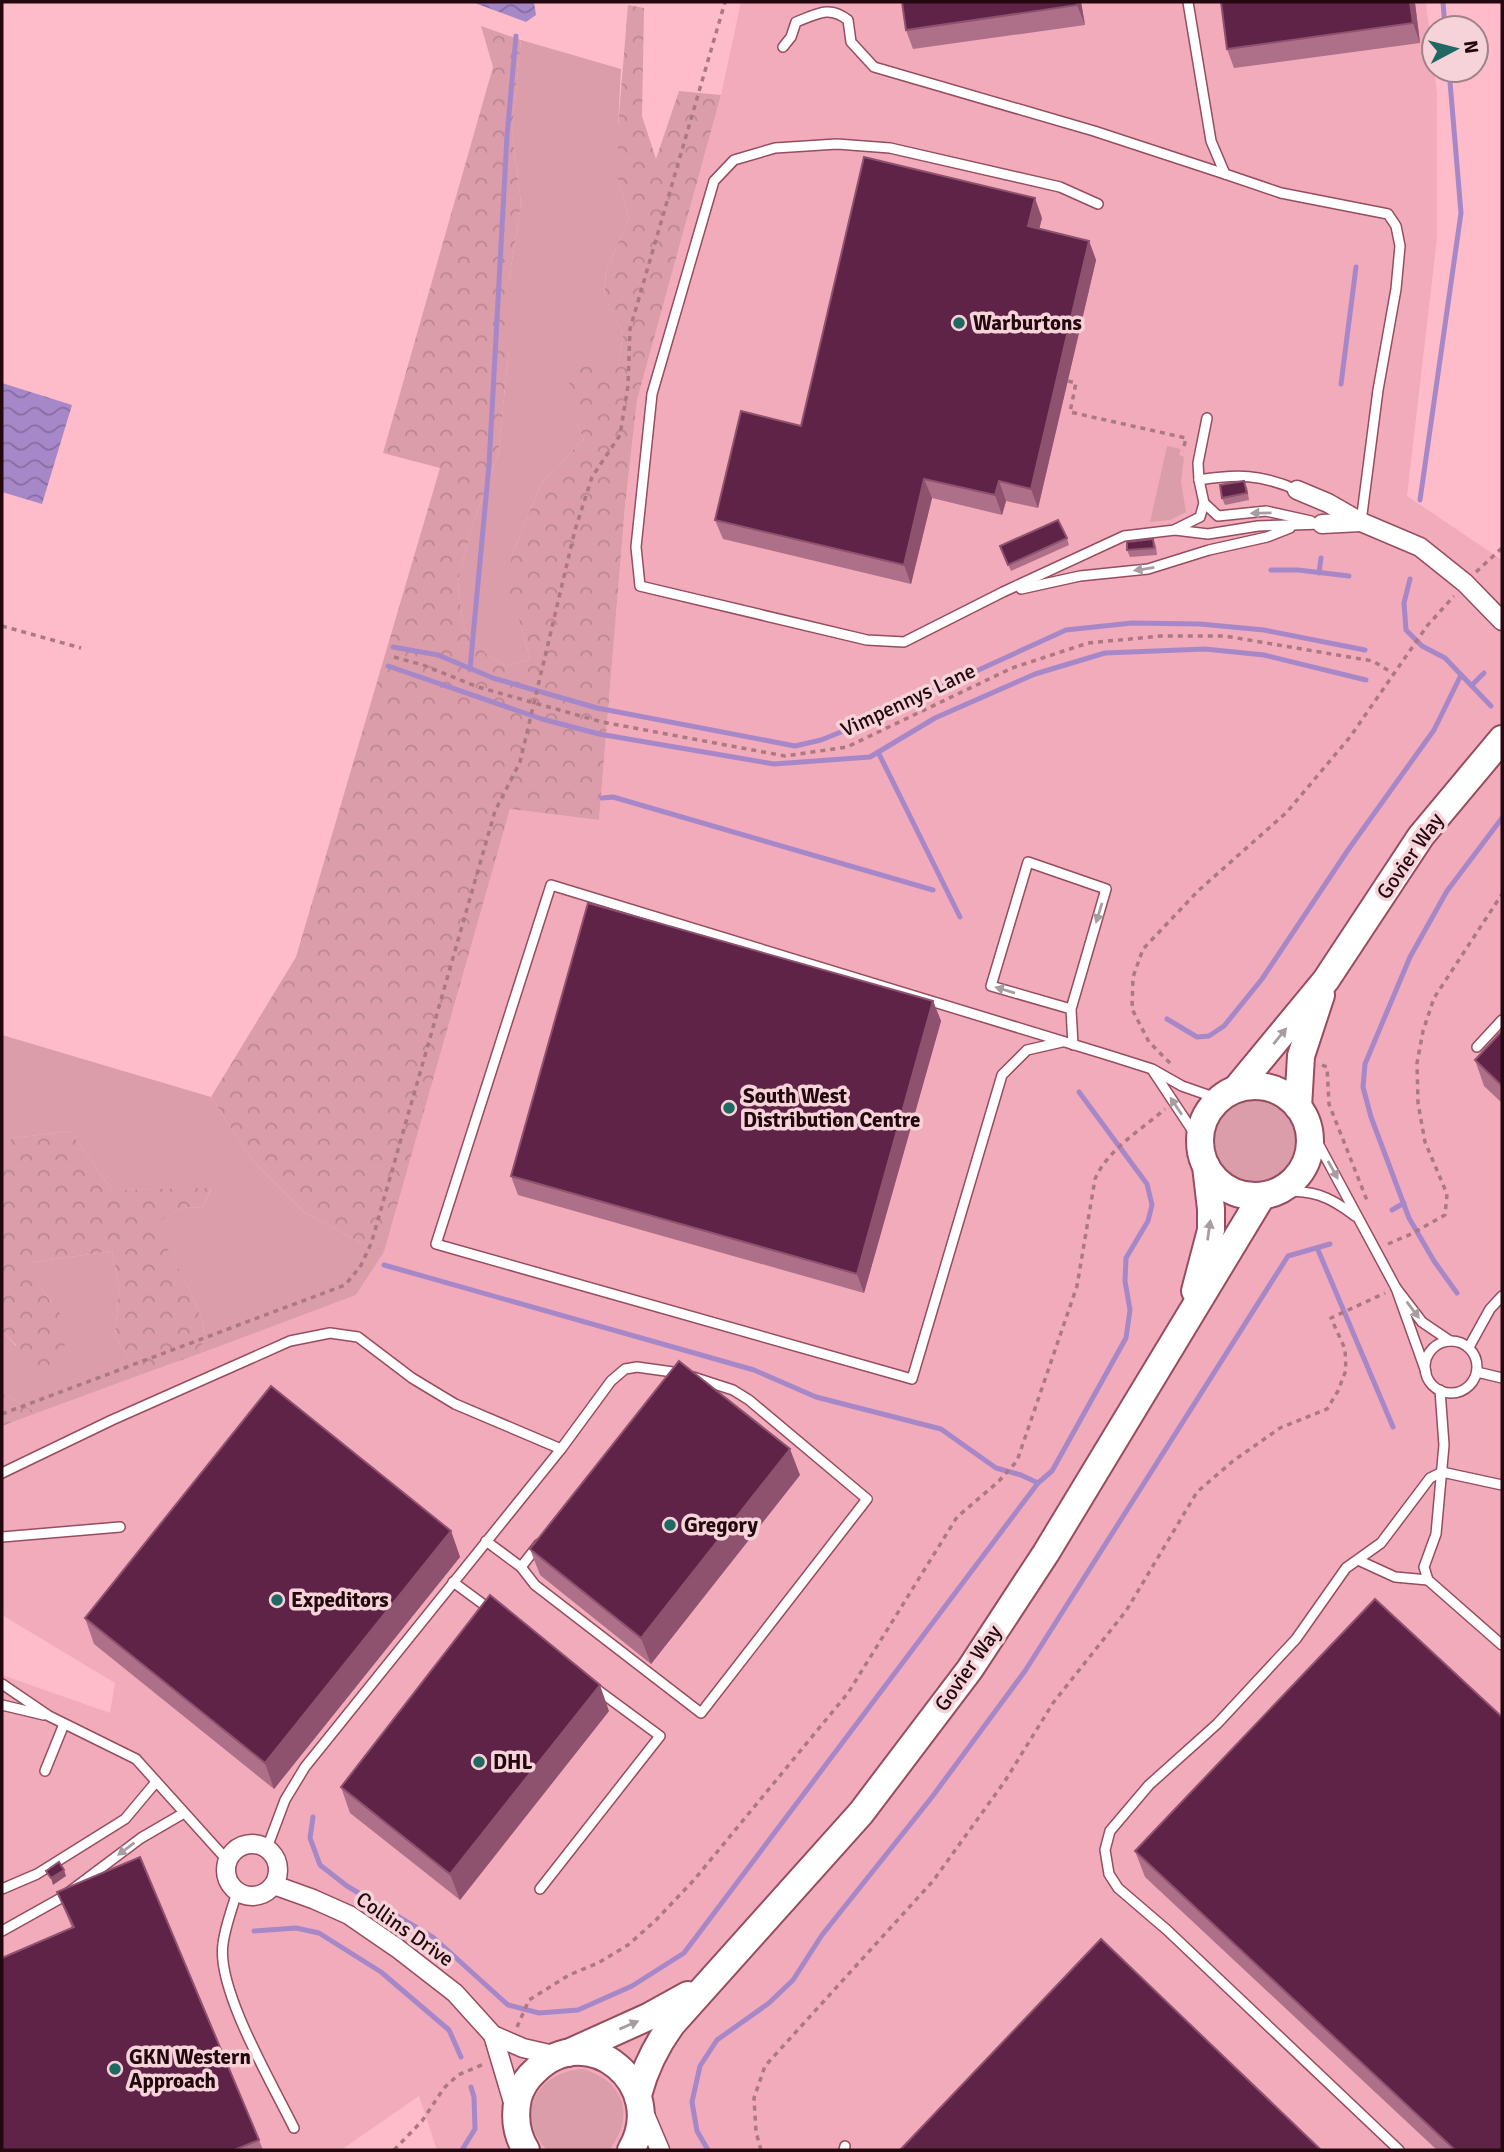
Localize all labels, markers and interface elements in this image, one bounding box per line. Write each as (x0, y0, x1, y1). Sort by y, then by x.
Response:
north arrow (1420, 14, 1490, 84)
text: N (1458, 39, 1484, 55)
place label: Warburtons (973, 310, 1082, 336)
marker: Warburtons (951, 315, 967, 331)
one-way arrow (1250, 507, 1272, 518)
one-way arrow (1133, 563, 1155, 574)
street label: Vimpennys Lane (836, 657, 980, 743)
street label: Govier Way (1371, 808, 1449, 904)
one-way arrow (1093, 902, 1104, 924)
one-way arrow (994, 984, 1015, 994)
one-way arrow (1272, 1028, 1287, 1046)
place label: South West Distribution Centre (743, 1083, 920, 1133)
one-way arrow (1170, 1096, 1183, 1115)
marker: South West Distribution Centre (721, 1100, 737, 1116)
one-way arrow (1327, 1160, 1339, 1180)
one-way arrow (1204, 1219, 1215, 1241)
one-way arrow (1406, 1301, 1420, 1320)
place label: Gregory (684, 1512, 758, 1538)
marker: Gregory (662, 1517, 678, 1533)
place label: Expeditors (291, 1587, 389, 1613)
marker: Expeditors (269, 1592, 285, 1608)
street label: Govier Way (929, 1620, 1007, 1716)
place label: DHL (493, 1749, 532, 1775)
marker: DHL (471, 1754, 487, 1770)
one-way arrow (118, 1841, 136, 1856)
street label: Collins Drive (351, 1886, 459, 1972)
one-way arrow (618, 2020, 639, 2031)
place label: GKN Western Approach (129, 2044, 251, 2094)
marker: GKN Western Approach (107, 2061, 123, 2077)

